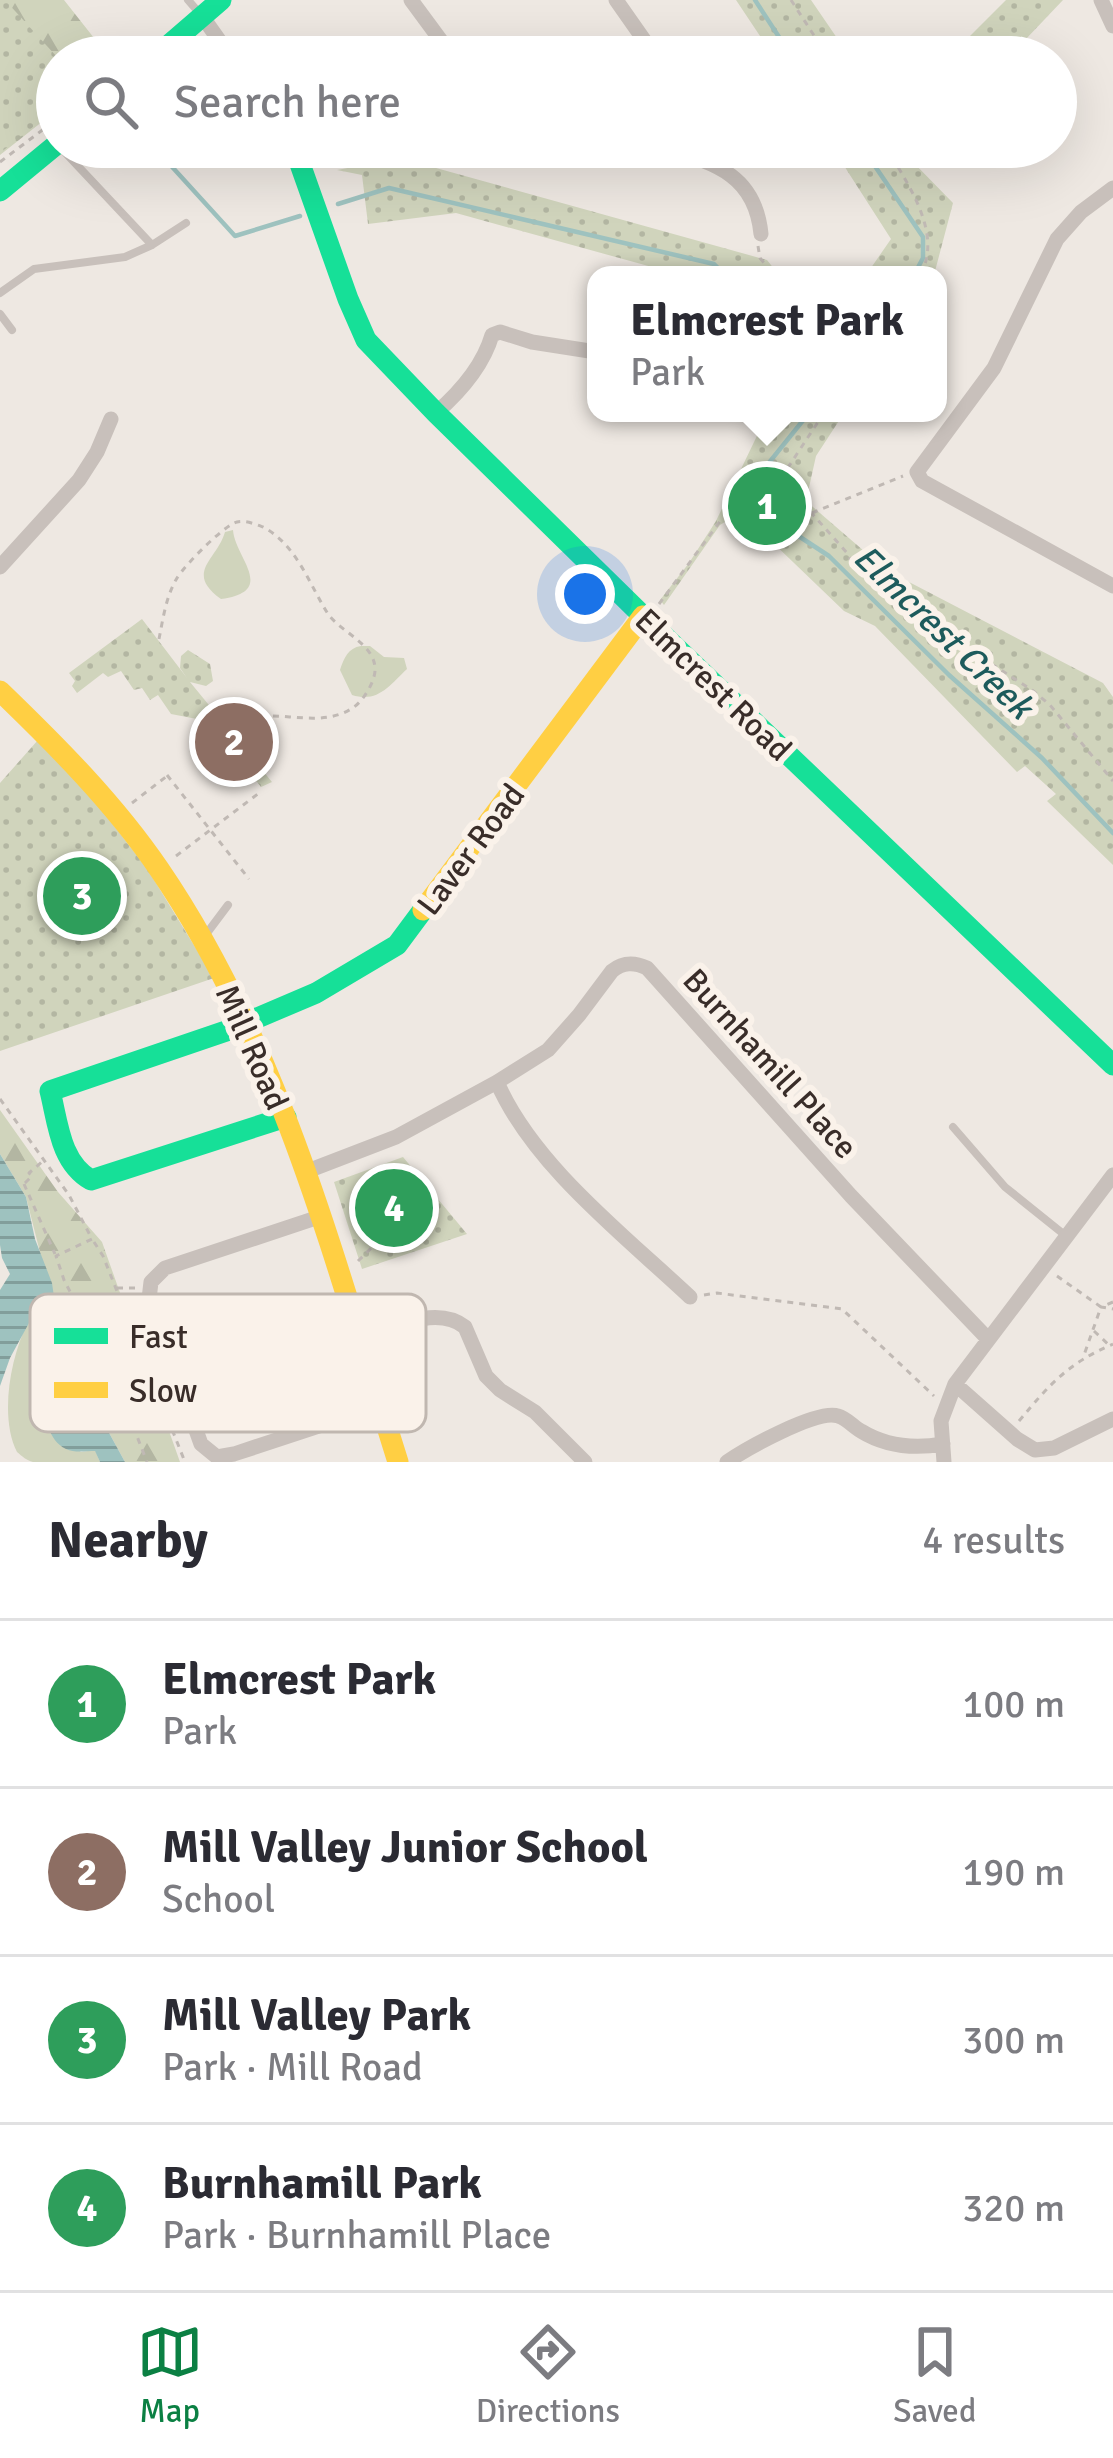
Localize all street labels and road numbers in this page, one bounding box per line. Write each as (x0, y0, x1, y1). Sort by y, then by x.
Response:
street label: Elmcrest Road (626, 600, 800, 770)
street label: Laver Road (408, 776, 534, 924)
street label: Burnhamill Place (674, 961, 866, 1167)
street label: Mill Road (206, 979, 297, 1116)

